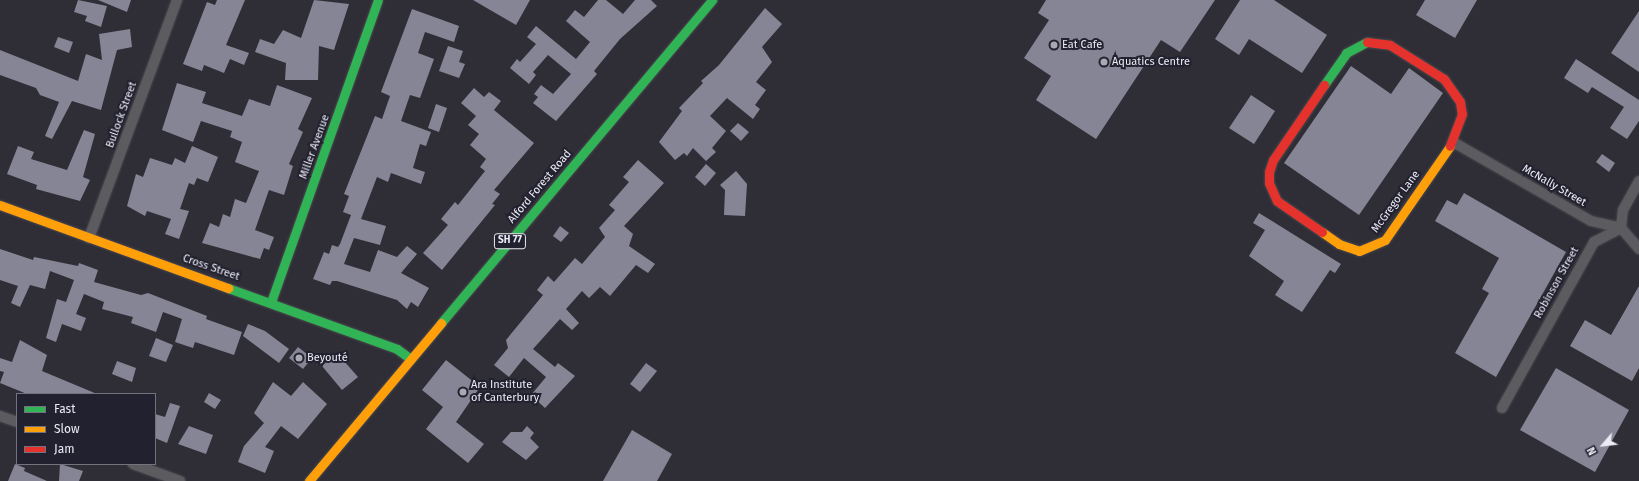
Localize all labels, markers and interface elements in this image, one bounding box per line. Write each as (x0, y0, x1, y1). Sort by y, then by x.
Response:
place label: Eat Cafe (1062, 38, 1102, 52)
marker: Eat Cafe (1049, 40, 1059, 50)
place label: Aquatics Centre (1112, 55, 1190, 69)
marker: Aquatics Centre (1099, 57, 1109, 67)
street label: Bullock Street (104, 80, 140, 150)
street label: Miller Avenue (297, 113, 333, 181)
street label: Alford Forest Road (505, 148, 575, 226)
street label: McNally Street (1520, 162, 1588, 210)
street label: McGregor Lane (1369, 168, 1423, 236)
road number: SH 77 (493, 233, 527, 249)
street label: Robinson Street (1532, 245, 1582, 321)
street label: Cross Street (181, 252, 241, 284)
place label: Beyouté (307, 351, 348, 365)
marker: Beyouté (294, 353, 304, 363)
place label: Ara Institute of Canterbury (471, 379, 539, 405)
marker: Ara Institute of Canterbury (458, 387, 468, 397)
legend (16, 393, 156, 465)
text: Fast (54, 402, 76, 416)
text: Slow (54, 422, 80, 436)
north arrow (1583, 425, 1623, 465)
text: Jam (54, 442, 74, 456)
text: N (1585, 445, 1599, 457)

